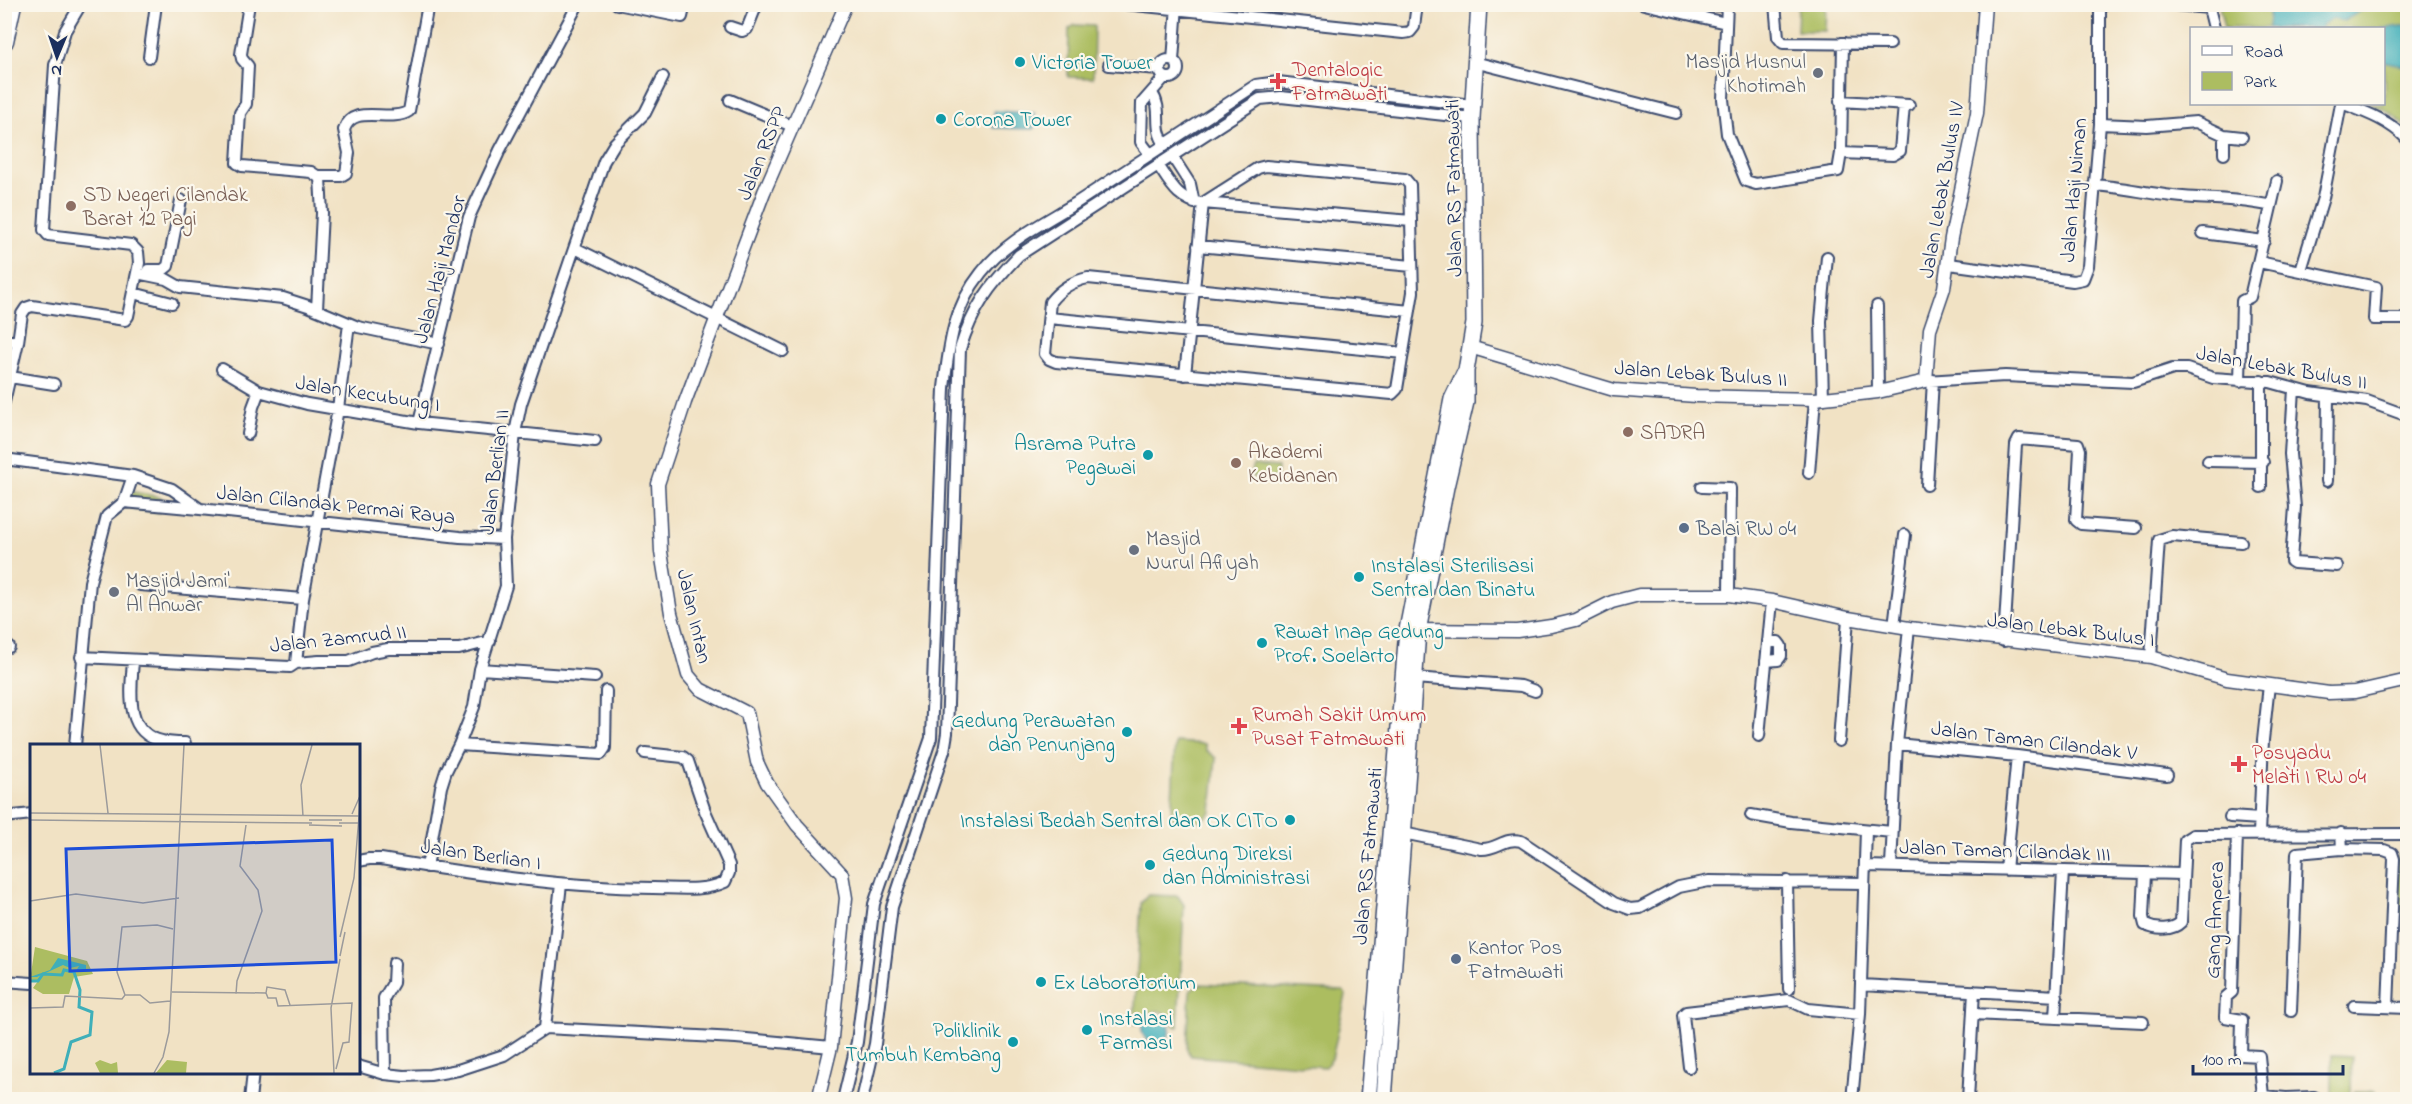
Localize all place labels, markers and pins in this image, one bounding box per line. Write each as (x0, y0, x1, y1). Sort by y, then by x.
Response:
place label: Masjid Husnul Khotimah (1686, 48, 1806, 102)
place label: Victoria Tower (1031, 49, 1153, 79)
marker: Victoria Tower (1013, 55, 1027, 69)
place label: Dentalogic Fatmawati (1291, 56, 1388, 110)
marker: Masjid Husnul Khotimah (1811, 66, 1825, 80)
marker: Dentalogic Fatmawati (1269, 72, 1287, 90)
place label: Corona Tower (953, 106, 1072, 136)
marker: Corona Tower (934, 112, 948, 126)
place label: SD Negeri Cilandak Barat 12 Pagi (82, 181, 249, 237)
marker: SD Negeri Cilandak Barat 12 Pagi (64, 199, 78, 213)
place label: SADRA (1640, 419, 1705, 449)
marker: SADRA (1621, 425, 1635, 439)
place label: Asrama Putra Pegawai (1014, 430, 1136, 486)
place label: Akademi Kebidanan (1248, 438, 1338, 492)
marker: Asrama Putra Pegawai (1141, 448, 1155, 462)
marker: Akademi Kebidanan (1229, 456, 1243, 470)
place label: Balai RW 04 (1695, 515, 1797, 545)
marker: Balai RW 04 (1677, 521, 1691, 535)
place label: Masjid Nurul Afiyah (1146, 525, 1259, 581)
marker: Masjid Nurul Afiyah (1127, 543, 1141, 557)
place label: Instalasi Sterilisasi Sentral dan Binatu (1371, 552, 1535, 606)
place label: Masjid Jami' Al Anwar (126, 567, 230, 621)
marker: Instalasi Sterilisasi Sentral dan Binatu (1352, 570, 1366, 584)
marker: Masjid Jami' Al Anwar (107, 585, 121, 599)
place label: Rawat Inap Gedung Prof. Soelarto (1274, 618, 1444, 672)
marker: Rawat Inap Gedung Prof. Soelarto (1255, 636, 1269, 650)
place label: Rumah Sakit Umum Pusat Fatmawati (1252, 701, 1426, 755)
place label: Gedung Perawatan dan Penunjang (952, 707, 1115, 763)
marker: Rumah Sakit Umum Pusat Fatmawati (1230, 717, 1248, 735)
marker: Gedung Perawatan dan Penunjang (1120, 725, 1134, 739)
place label: Posyadu Melati I RW 04 (2252, 739, 2367, 793)
marker: Posyadu Melati I RW 04 (2230, 755, 2248, 773)
place label: Instalasi Bedah Sentral dan OK CITO (960, 807, 1278, 837)
marker: Instalasi Bedah Sentral dan OK CITO (1283, 813, 1297, 827)
place label: Gedung Direksi dan Administrasi (1162, 840, 1310, 894)
marker: Gedung Direksi dan Administrasi (1143, 858, 1157, 872)
place label: Kantor Pos Fatmawati (1467, 934, 1564, 988)
marker: Kantor Pos Fatmawati (1449, 952, 1463, 966)
place label: Ex Laboratorium (1053, 969, 1196, 999)
marker: Ex Laboratorium (1034, 975, 1048, 989)
place label: Instalasi Farmasi (1098, 1005, 1173, 1059)
place label: Poliklinik Tumbuh Kembang (846, 1017, 1002, 1073)
marker: Instalasi Farmasi (1080, 1023, 1094, 1037)
marker: Poliklinik Tumbuh Kembang (1006, 1035, 1020, 1049)

